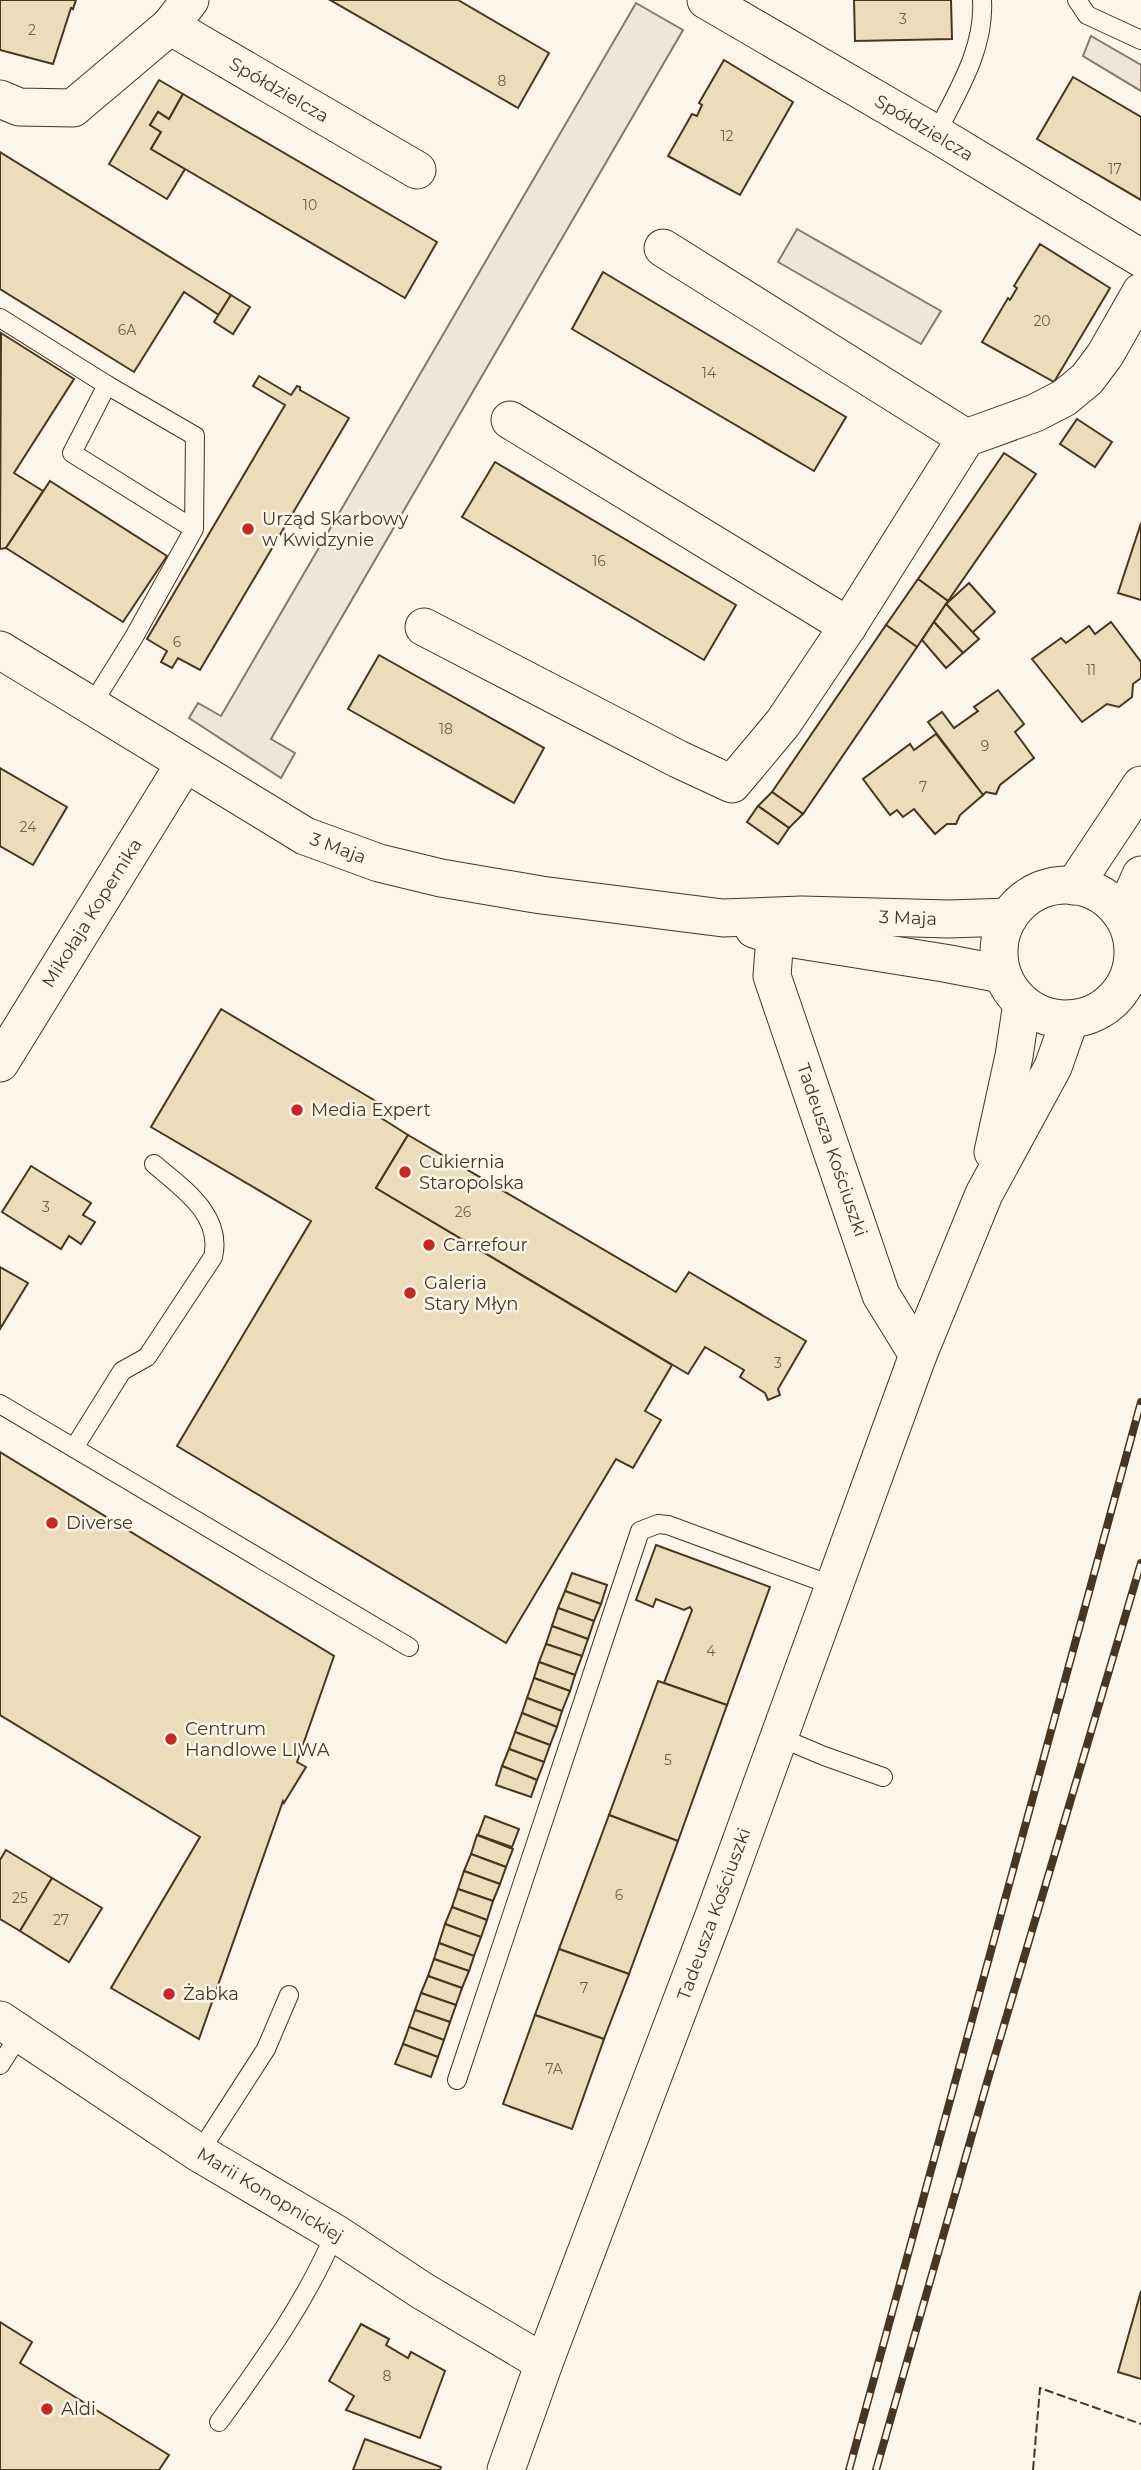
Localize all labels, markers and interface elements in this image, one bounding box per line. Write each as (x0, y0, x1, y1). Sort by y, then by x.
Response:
house number: 3 (899, 10, 907, 28)
house number: 2 (28, 21, 36, 39)
street label: Spółdzielcza (225, 53, 333, 127)
house number: 8 (498, 72, 507, 90)
street label: Spółdzielcza (871, 90, 977, 166)
house number: 12 (720, 127, 734, 145)
house number: 17 (1108, 160, 1122, 178)
house number: 10 (303, 196, 317, 214)
house number: 20 (1033, 312, 1051, 330)
house number: 6A (118, 321, 137, 339)
house number: 14 (702, 364, 717, 382)
place label: Urząd Skarbowy w Kwidzynie (262, 508, 409, 551)
marker: Urząd Skarbowy w Kwidzynie (240, 521, 256, 537)
house number: 16 (592, 552, 606, 570)
house number: 6 (173, 633, 182, 651)
house number: 11 (1086, 661, 1096, 679)
house number: 18 (439, 720, 453, 738)
house number: 9 (981, 737, 989, 755)
house number: 7 (919, 778, 927, 796)
house number: 24 (20, 818, 37, 836)
street label: 3 Maja (307, 828, 369, 868)
street label: Mikołaja Kopernika (37, 834, 147, 992)
street label: 3 Maja (879, 906, 937, 930)
street label: Tadeusza Kościuszki (792, 1060, 872, 1240)
place label: Media Expert (311, 1099, 431, 1121)
marker: Media Expert (289, 1102, 305, 1118)
place label: Cukiernia Staropolska (419, 1151, 524, 1194)
marker: Cukiernia Staropolska (397, 1164, 413, 1180)
house number: 3 (42, 1198, 50, 1216)
house number: 26 (455, 1203, 472, 1221)
place label: Carrefour (443, 1234, 528, 1256)
marker: Carrefour (421, 1237, 437, 1253)
place label: Galeria Stary Młyn (424, 1272, 518, 1315)
marker: Galeria Stary Młyn (402, 1285, 418, 1301)
house number: 3 (774, 1354, 782, 1372)
place label: Diverse (66, 1512, 133, 1534)
marker: Diverse (44, 1515, 60, 1531)
house number: 4 (706, 1642, 716, 1660)
place label: Centrum Handlowe LIWA (185, 1718, 330, 1761)
marker: Centrum Handlowe LIWA (163, 1731, 179, 1747)
house number: 5 (664, 1751, 672, 1769)
street label: Tadeusza Kościuszki (673, 1825, 755, 2003)
house number: 6 (615, 1886, 624, 1904)
house number: 25 (12, 1889, 28, 1907)
house number: 27 (53, 1911, 69, 1929)
house number: 7 (580, 1979, 588, 1997)
place label: Żabka (183, 1983, 239, 2005)
marker: Żabka (161, 1986, 177, 2002)
house number: 7A (545, 2060, 564, 2078)
street label: Marii Konopnickiej (193, 2143, 347, 2247)
house number: 8 (383, 2367, 392, 2385)
place label: Aldi (61, 2398, 96, 2420)
marker: Aldi (39, 2401, 55, 2417)

